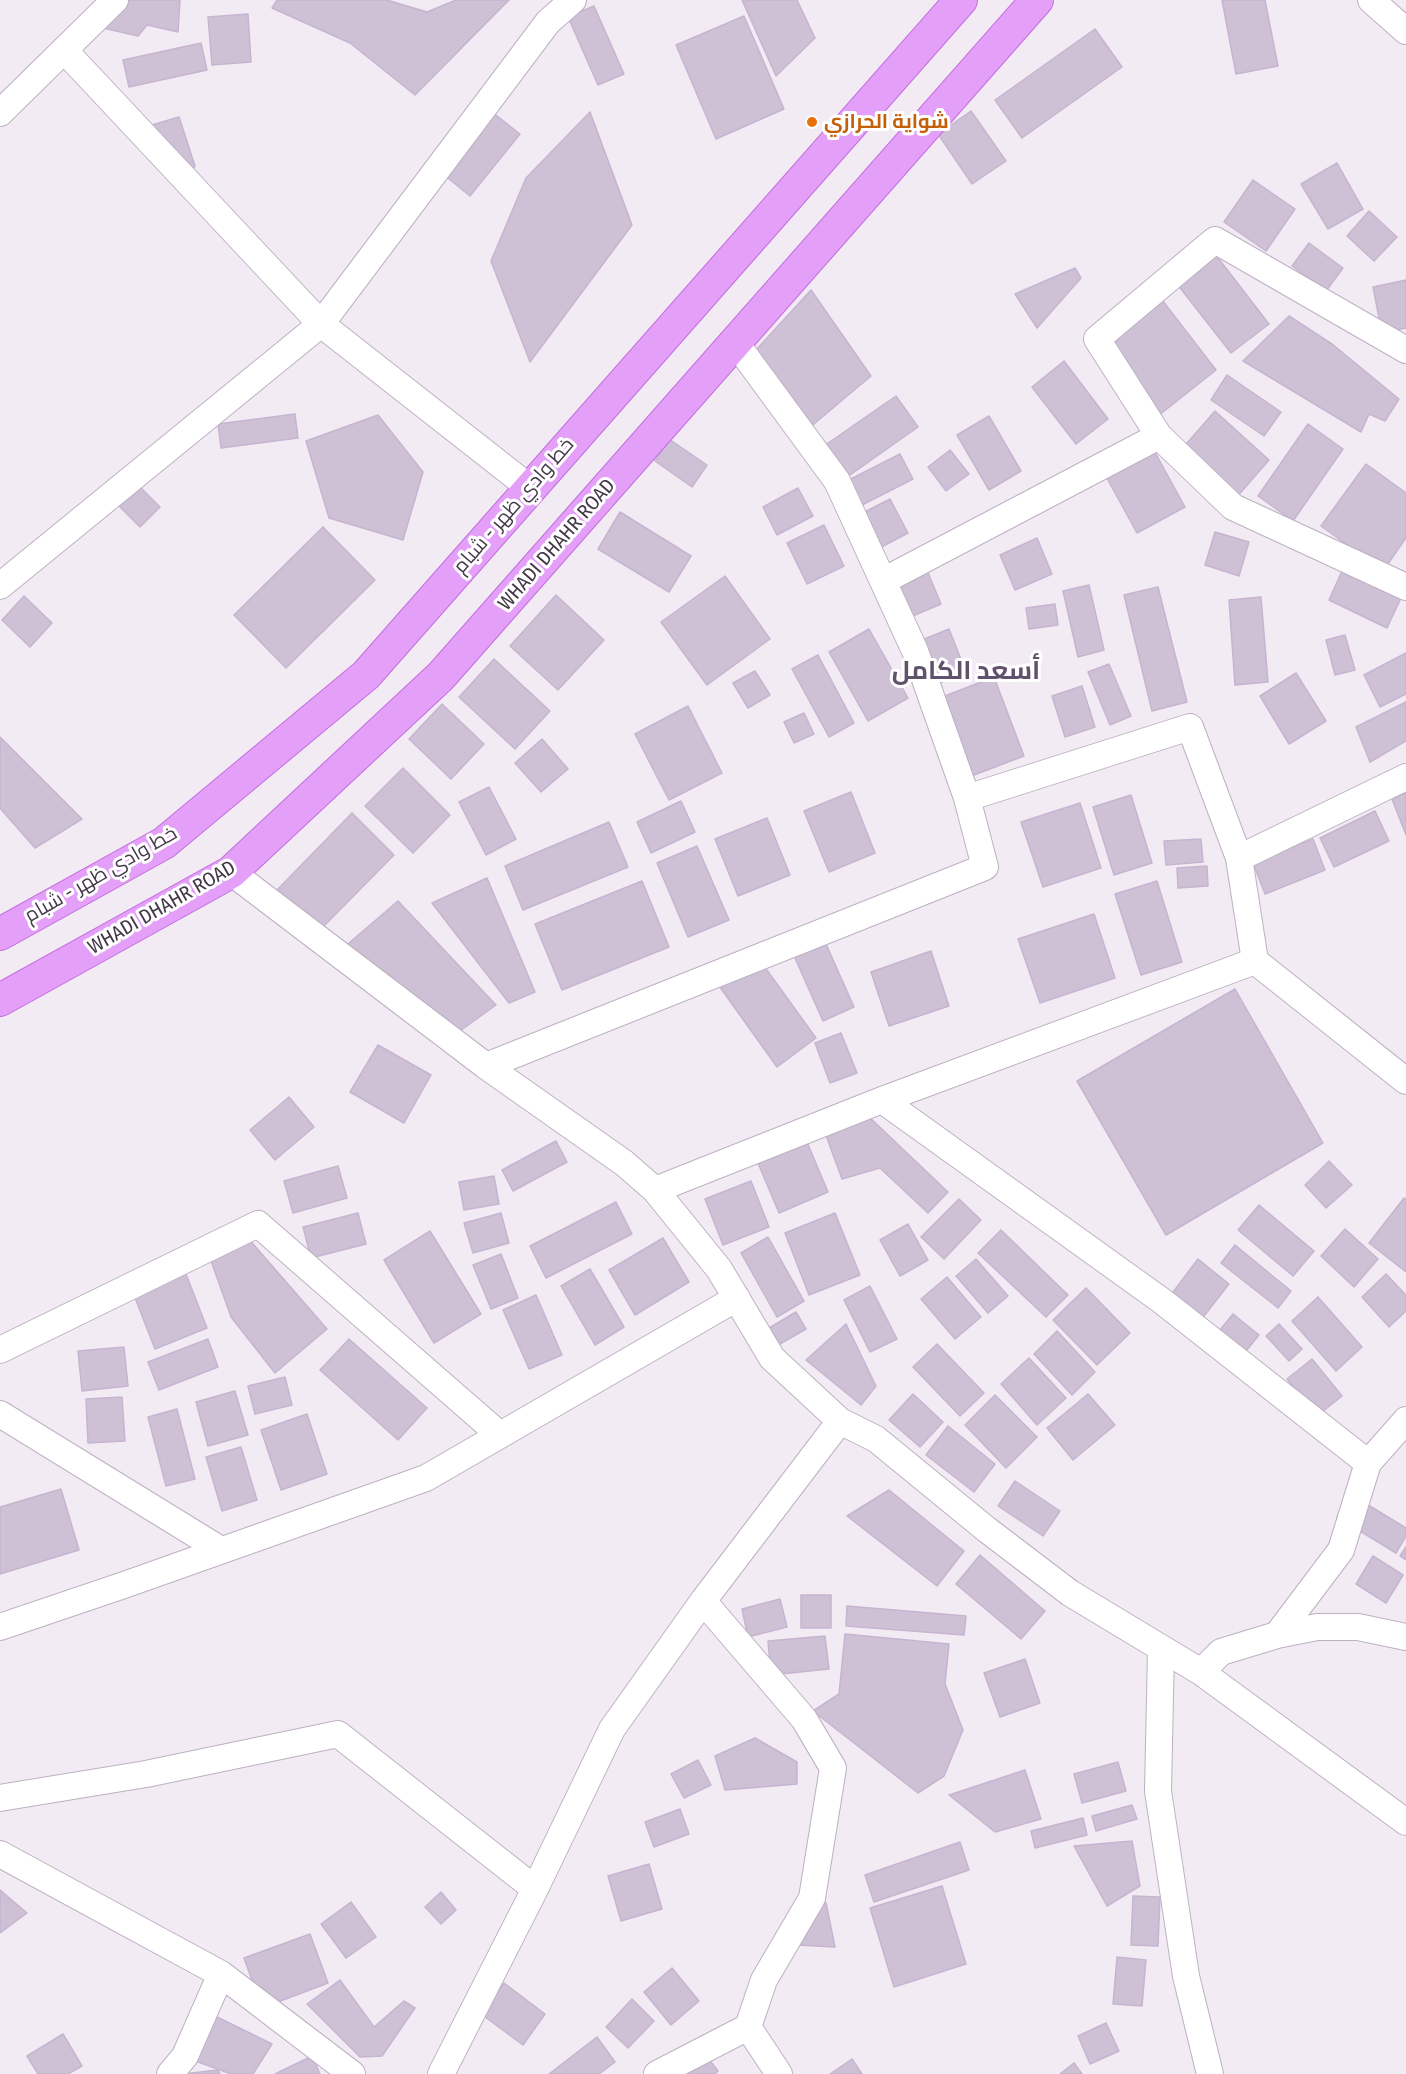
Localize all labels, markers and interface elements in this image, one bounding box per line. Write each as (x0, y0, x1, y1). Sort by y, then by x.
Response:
place label: شواية الحرازي (824, 110, 949, 134)
marker: شواية الحرازي (805, 115, 819, 129)
street label: خط وادي ظهر - شبام (449, 433, 579, 579)
street label: WHADI DHAHR ROAD (493, 474, 621, 616)
district label: أسعد الكامل (892, 656, 1040, 688)
street label: خط وادي ظهر - شبام (21, 822, 181, 928)
street label: WHADI DHAHR ROAD (84, 856, 240, 960)

